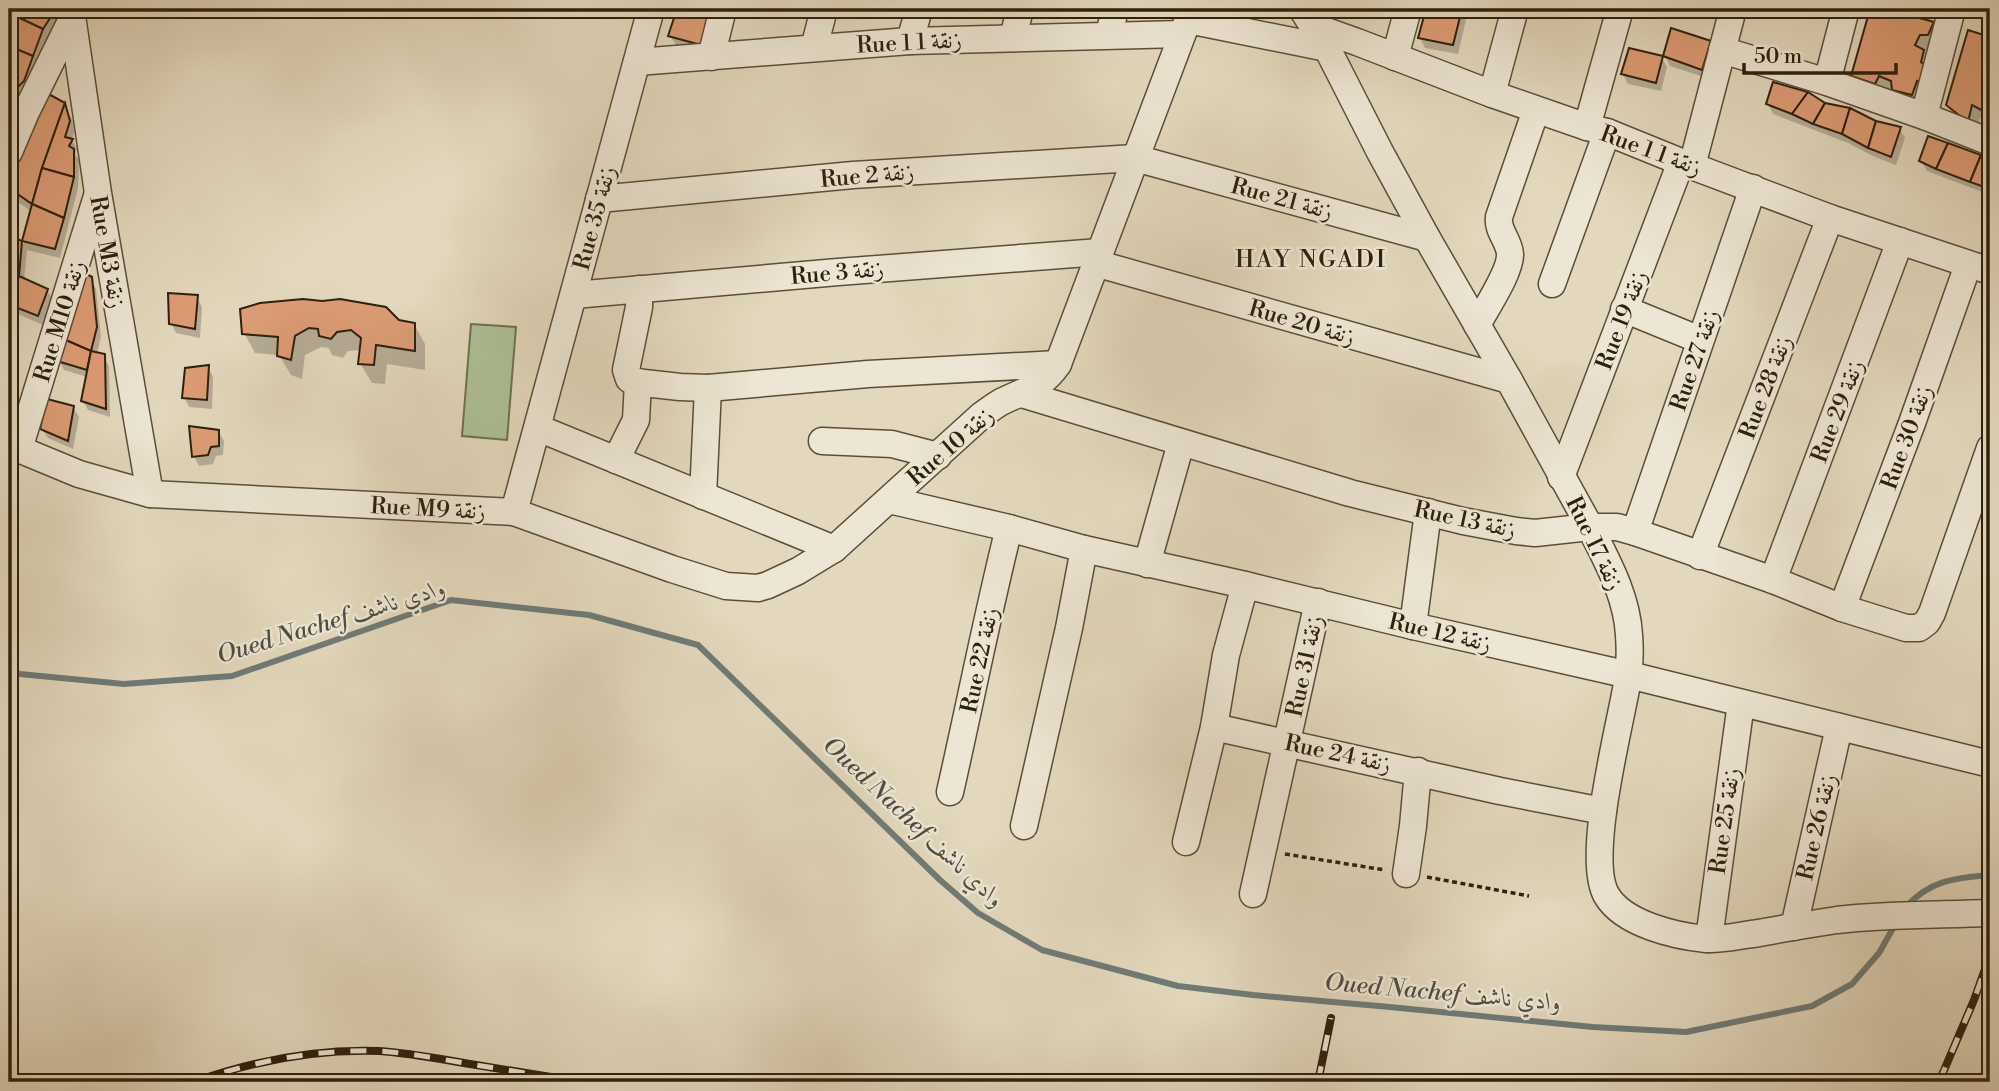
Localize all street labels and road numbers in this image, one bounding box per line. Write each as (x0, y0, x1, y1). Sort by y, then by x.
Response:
street label: Rue 1 زنقة 1 (856, 26, 963, 60)
street label: Rue 1 زنقة 1 (1596, 120, 1705, 182)
street label: Rue 2 زنقة (819, 158, 915, 194)
street label: Rue 35 زنقة (568, 163, 622, 273)
street label: Rue 21 زنقة (1228, 172, 1336, 226)
street label: Rue M3 زنقة (83, 194, 131, 311)
street label: Rue 3 زنقة (789, 255, 885, 291)
street label: Rue M10 زنقة (28, 257, 92, 386)
street label: Rue 19 زنقة (1590, 267, 1654, 374)
street label: Rue 20 زنقة (1245, 294, 1358, 351)
street label: Rue 27 زنقة (1665, 306, 1725, 415)
street label: Rue 28 زنقة (1733, 332, 1798, 443)
street label: Rue 29 زنقة (1805, 356, 1870, 467)
street label: Rue 30 زنقة (1875, 381, 1939, 493)
street label: Rue 10 زنقة (902, 402, 1000, 492)
street label: Rue M9 زنقة (370, 492, 486, 526)
street label: Rue 17 زنقة (1559, 492, 1629, 595)
street label: Rue 13 زنقة (1411, 496, 1518, 544)
street label: Rue 22 زنقة (955, 605, 1005, 716)
street label: Rue 12 زنقة (1386, 608, 1494, 658)
street label: Rue 31 زنقة (1281, 613, 1329, 720)
street label: Rue 24 زنقة (1282, 729, 1394, 779)
street label: Rue 25 زنقة (1704, 766, 1746, 876)
street label: Rue 26 زنقة (1791, 771, 1843, 883)

